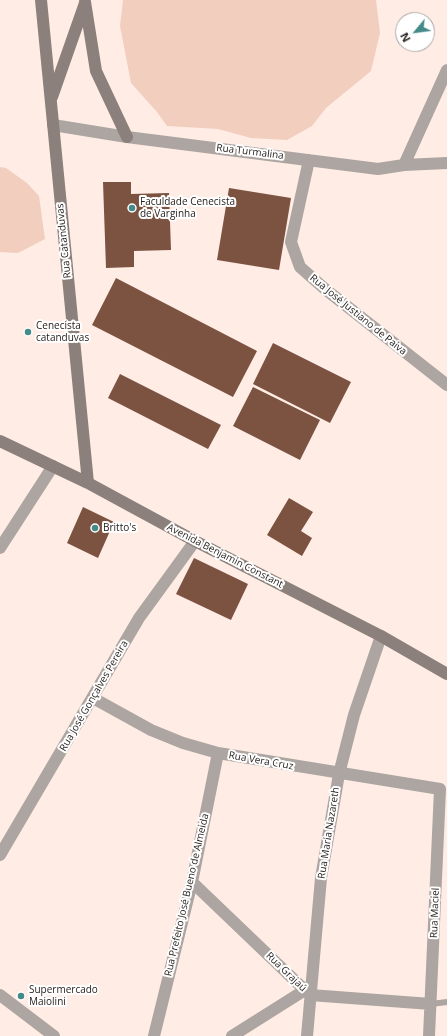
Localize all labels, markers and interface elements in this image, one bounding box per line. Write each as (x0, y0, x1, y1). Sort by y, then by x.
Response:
north arrow (395, 12, 435, 52)
text: N (396, 30, 414, 45)
street label: Rua Turmalina (216, 142, 284, 162)
place label: Faculdade Cenecista de Varginha (140, 196, 235, 220)
street label: Rua Catanduvas (54, 203, 74, 279)
marker: Faculdade Cenecista de Varginha (127, 203, 137, 213)
street label: Rua José Justiano de Paiva (307, 272, 409, 358)
place label: Cenecista catanduvas (36, 320, 89, 344)
marker: Cenecista catanduvas (23, 327, 33, 337)
street label: Avenida Benjamin Constant (165, 521, 285, 591)
place label: Britto's (103, 522, 136, 534)
marker: Britto's (90, 523, 100, 533)
street label: Rua José Gonçalves Pereira (57, 638, 131, 754)
street label: Rua Vera Cruz (228, 749, 294, 773)
street label: Rua Maria Nazareth (316, 786, 342, 880)
street label: Rua Prefeito José Bueno de Almeida (162, 812, 212, 978)
street label: Rua Maciel (428, 888, 442, 938)
street label: Rua Grajaú (263, 950, 309, 994)
place label: Supermercado Maiolini (29, 984, 98, 1008)
marker: Supermercado Maiolini (16, 991, 26, 1001)

